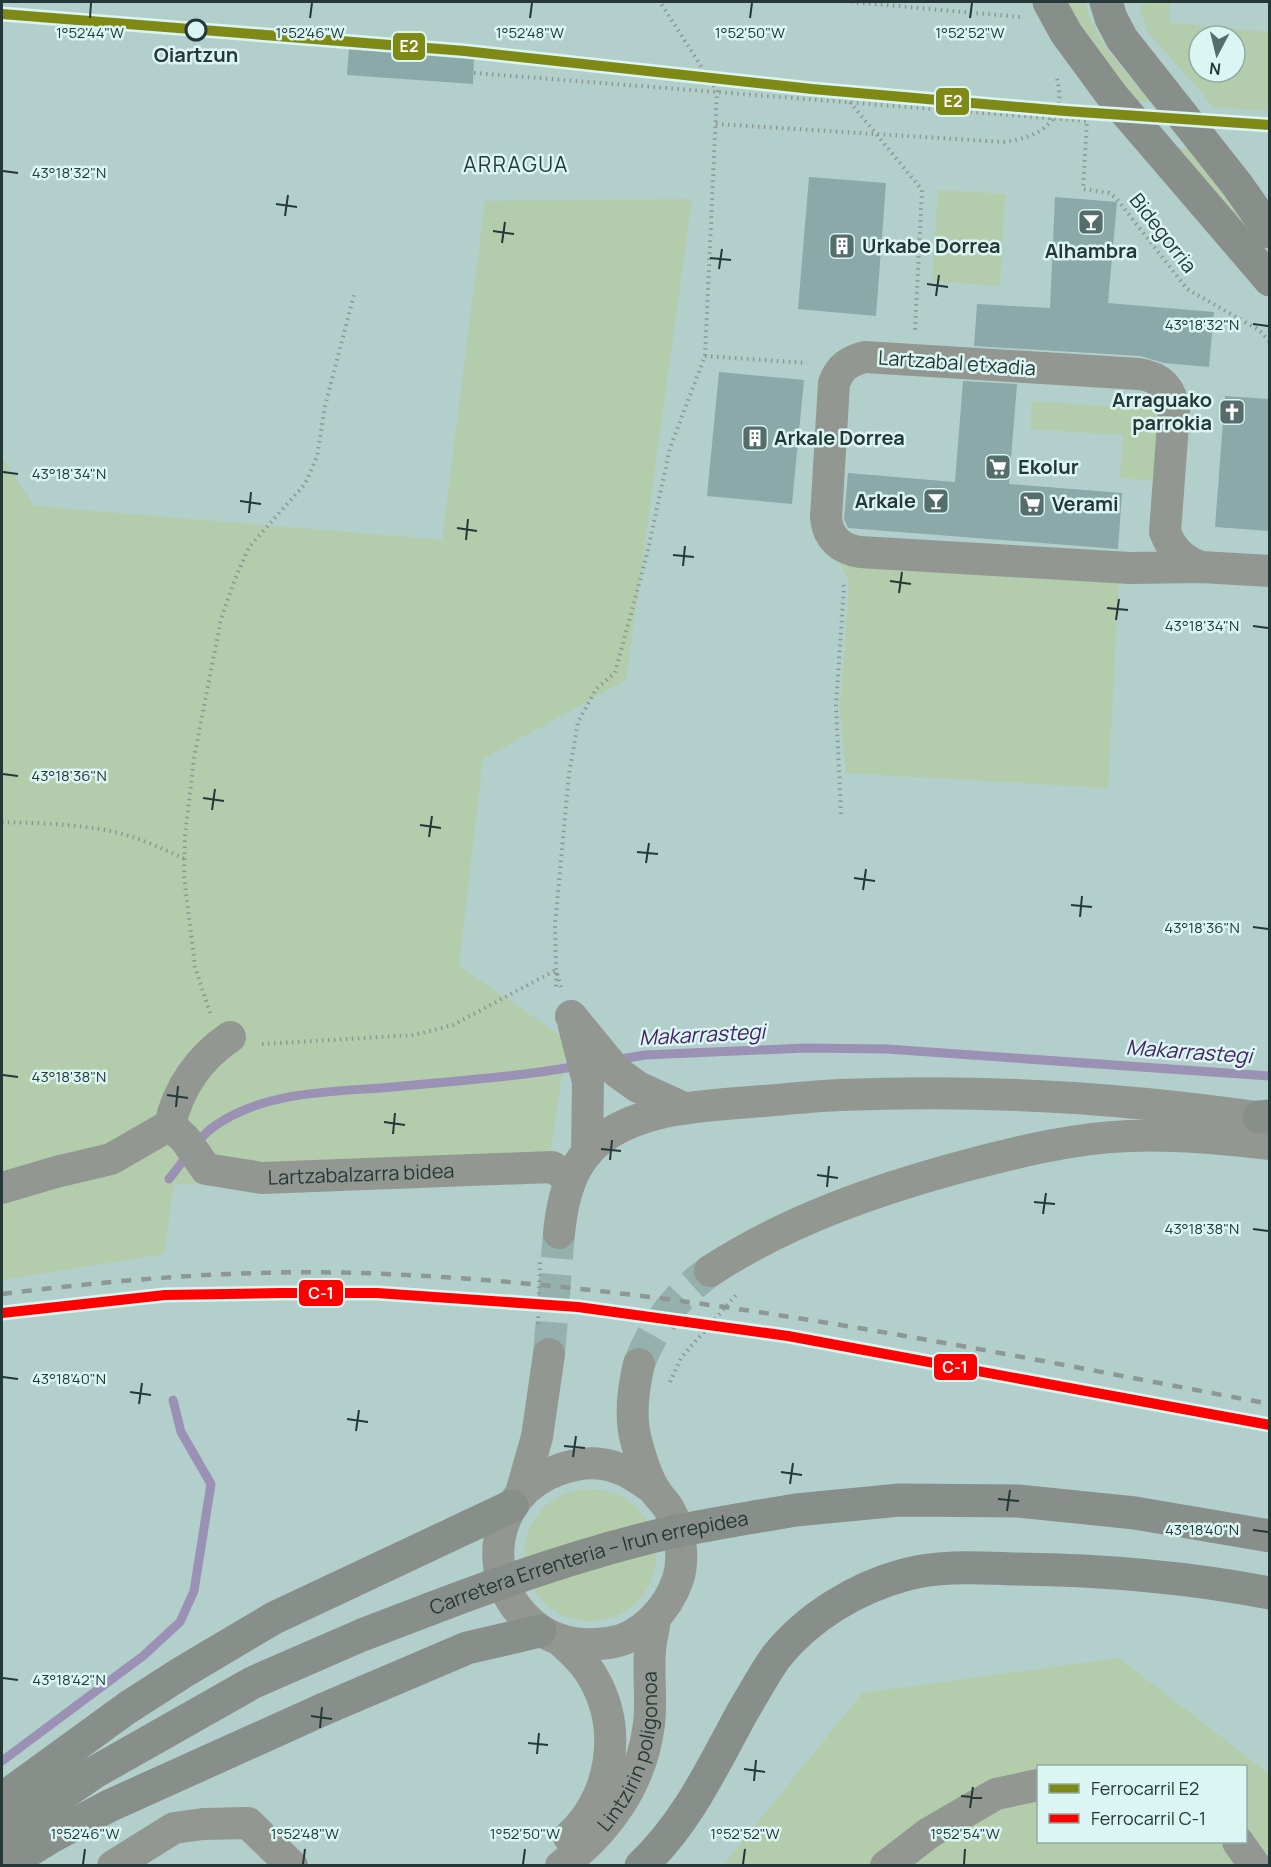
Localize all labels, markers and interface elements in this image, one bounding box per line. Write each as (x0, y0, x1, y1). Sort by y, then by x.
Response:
marker: Oiartzun (185, 19, 207, 41)
text: 1°52'44"W (56, 22, 124, 43)
text: 1°52'46"W (276, 22, 344, 43)
text: 1°52'48"W (496, 22, 564, 43)
text: 1°52'50"W (715, 22, 785, 43)
text: 1°52'52"W (935, 22, 1005, 43)
north arrow (1187, 24, 1247, 84)
line badge: E2 (392, 32, 426, 61)
text: E2 (400, 35, 418, 57)
place label: Oiartzun (154, 41, 238, 68)
text: N (1208, 57, 1222, 81)
line badge: E2 (935, 87, 970, 116)
text: E2 (944, 90, 962, 112)
district label: ARRAGUA (463, 150, 569, 178)
text: 43°18'32"N (32, 162, 106, 183)
street label: Bidegorria (1124, 187, 1203, 278)
bar icon: Alhambra (1076, 207, 1106, 237)
building icon: Urkabe Dorrea (827, 231, 857, 261)
place label: Urkabe Dorrea (862, 232, 1001, 259)
place label: Alhambra (1045, 237, 1137, 264)
text: 43°18'32"N (1165, 314, 1239, 335)
street label: Lartzabal etxadia (877, 344, 1037, 381)
place label: Arraguako parrokia (1112, 386, 1212, 436)
church icon: Arraguako parrokia (1217, 397, 1247, 427)
building icon: Arkale Dorrea (740, 423, 770, 453)
place label: Arkale Dorrea (774, 424, 905, 451)
supermarket icon: Ekolur (983, 452, 1013, 482)
place label: Ekolur (1018, 453, 1079, 480)
text: 43°18'34"N (32, 463, 106, 484)
bar icon: Arkale (921, 486, 951, 516)
place label: Arkale (855, 487, 916, 514)
supermarket icon: Verami (1017, 489, 1047, 519)
place label: Verami (1052, 490, 1119, 517)
text: 43°18'34"N (1165, 615, 1239, 636)
text: 43°18'36"N (31, 765, 107, 786)
text: 43°18'36"N (1164, 917, 1240, 938)
water label: Makarrastegi (638, 1017, 769, 1051)
water label: Makarrastegi (1125, 1033, 1256, 1070)
text: 43°18'38"N (32, 1066, 106, 1087)
street label: Lartzabalzarra bidea (267, 1157, 455, 1191)
text: 43°18'38"N (1165, 1218, 1239, 1239)
line badge: C-1 (298, 1279, 344, 1307)
text: C-1 (308, 1282, 334, 1304)
line badge: C-1 (933, 1353, 978, 1381)
text: C-1 (942, 1356, 968, 1378)
text: 43°18'40"N (32, 1368, 106, 1389)
street label: Carretera Errenteria – Irun errepidea (426, 1504, 750, 1621)
text: 43°18'40"N (1165, 1519, 1239, 1540)
text: 43°18'42"N (32, 1669, 106, 1690)
street label: Lintzirin poligonoa (591, 1671, 663, 1837)
legend (1037, 1765, 1247, 1843)
text: Ferrocarril E2 (1091, 1776, 1199, 1800)
text: Ferrocarril C-1 (1091, 1806, 1206, 1830)
text: 1°52'46"W (51, 1823, 119, 1844)
text: 1°52'48"W (271, 1823, 339, 1844)
text: 1°52'50"W (490, 1823, 560, 1844)
text: 1°52'52"W (710, 1823, 780, 1844)
text: 1°52'54"W (930, 1823, 1000, 1844)

